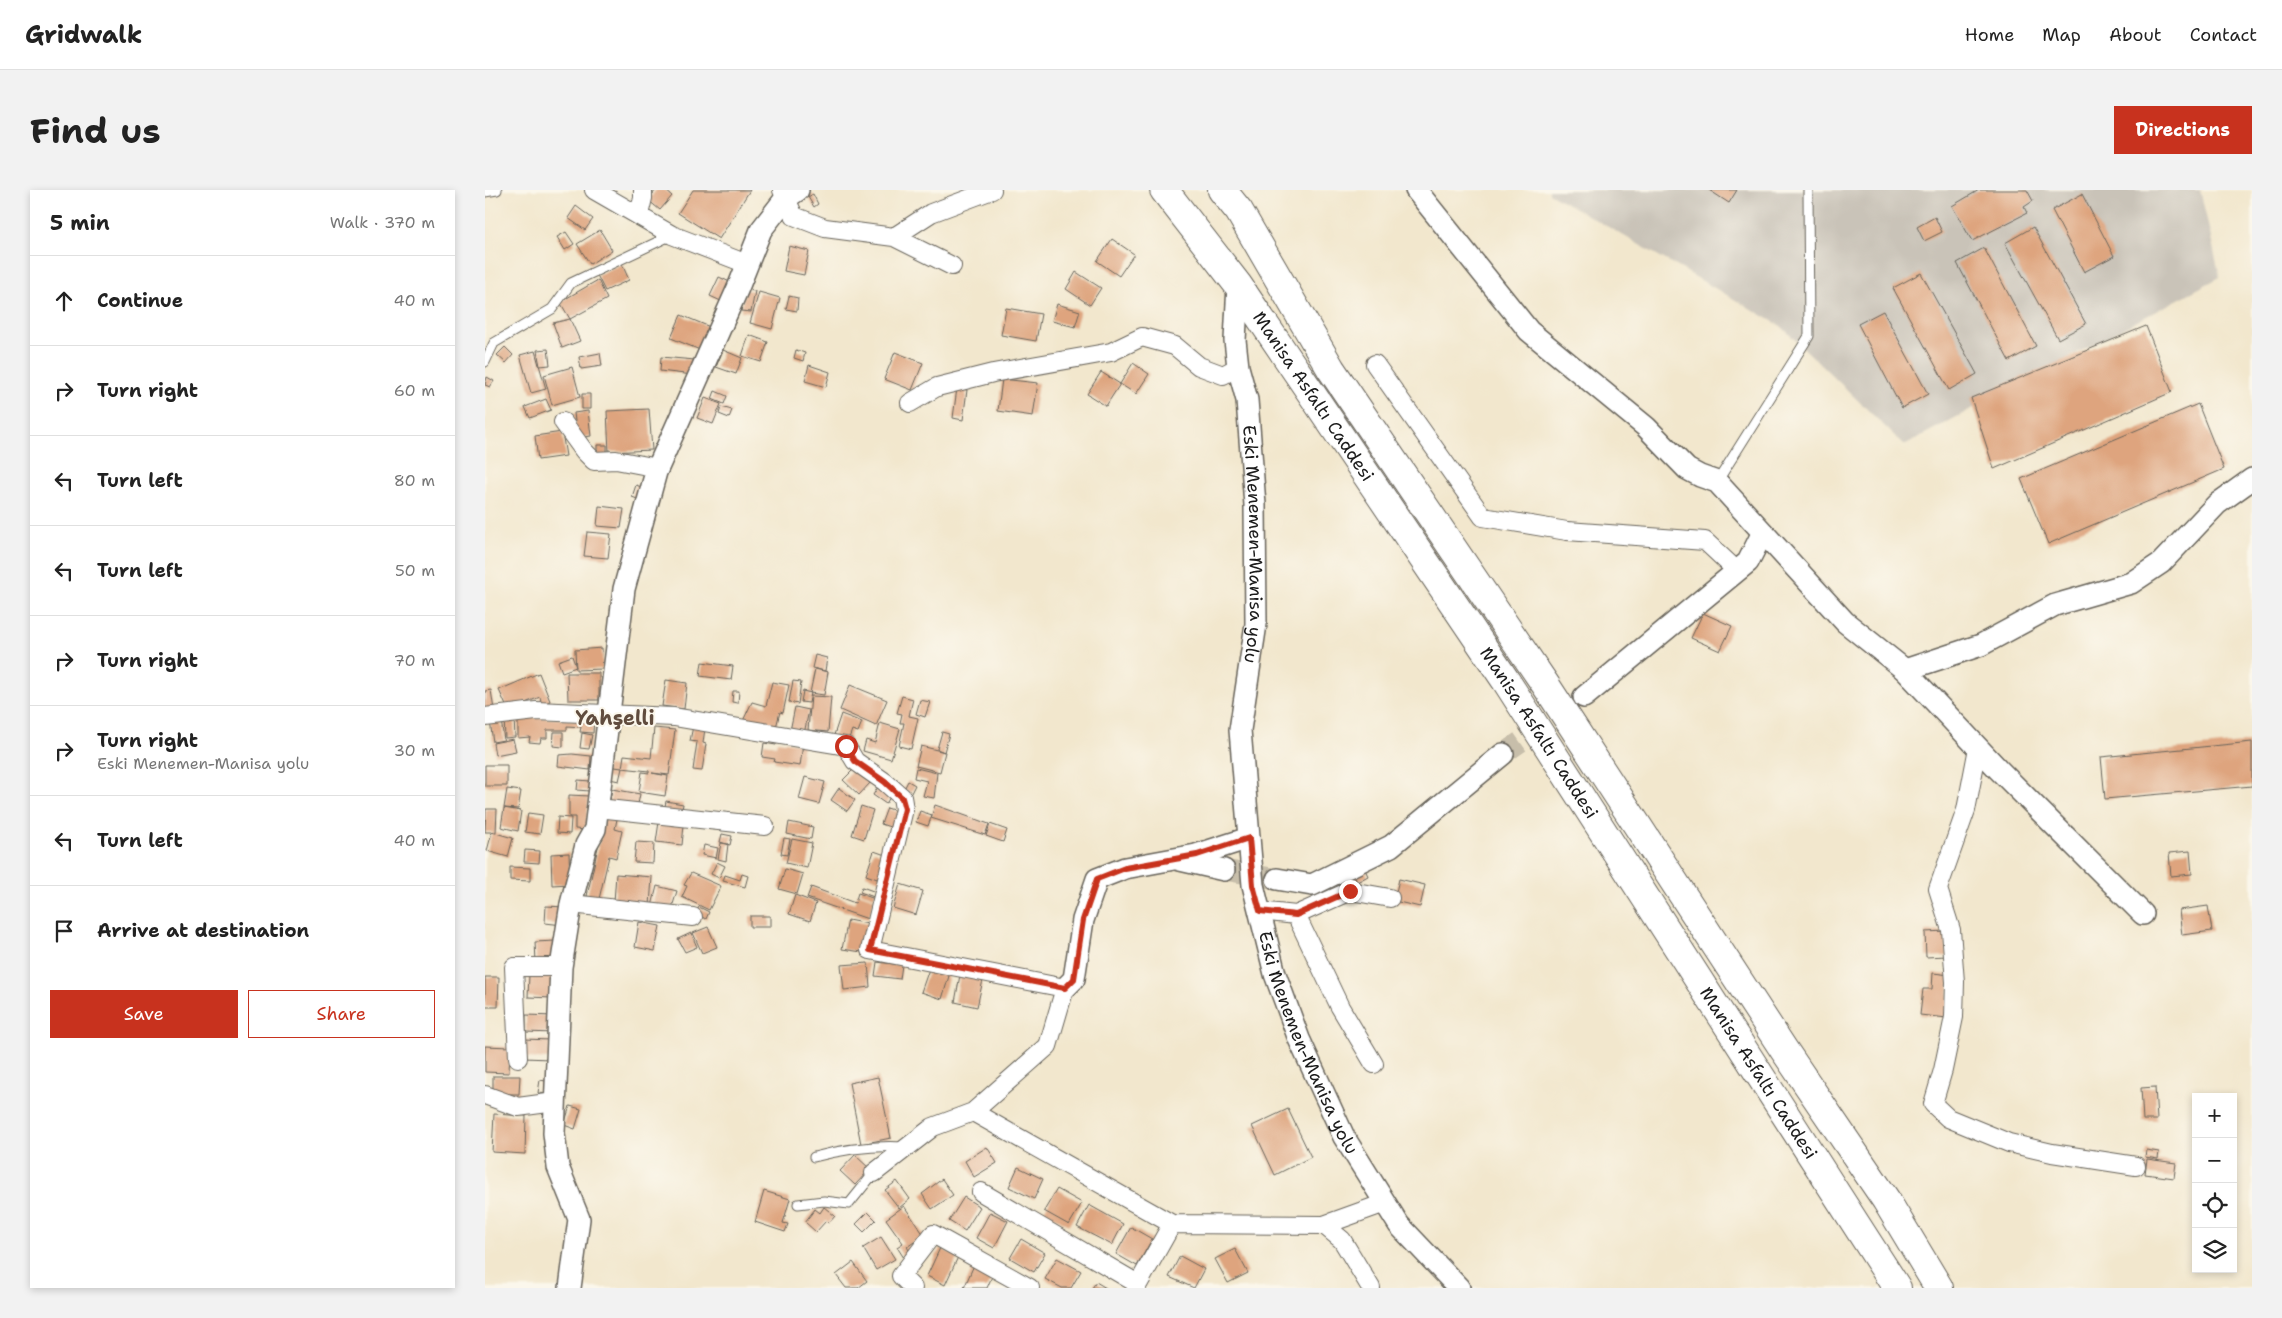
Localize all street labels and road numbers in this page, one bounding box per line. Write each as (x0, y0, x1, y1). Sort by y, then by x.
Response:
street label: Manisa Asfaltı Caddesi (1247, 307, 1380, 486)
street label: Eski Menemen-Manisa yolu (1237, 424, 1268, 665)
street label: Manisa Asfaltı Caddesi (1474, 642, 1604, 823)
street label: Eski Menemen-Manisa yolu (1253, 929, 1364, 1159)
street label: Manisa Asfaltı Caddesi (1694, 982, 1823, 1164)

